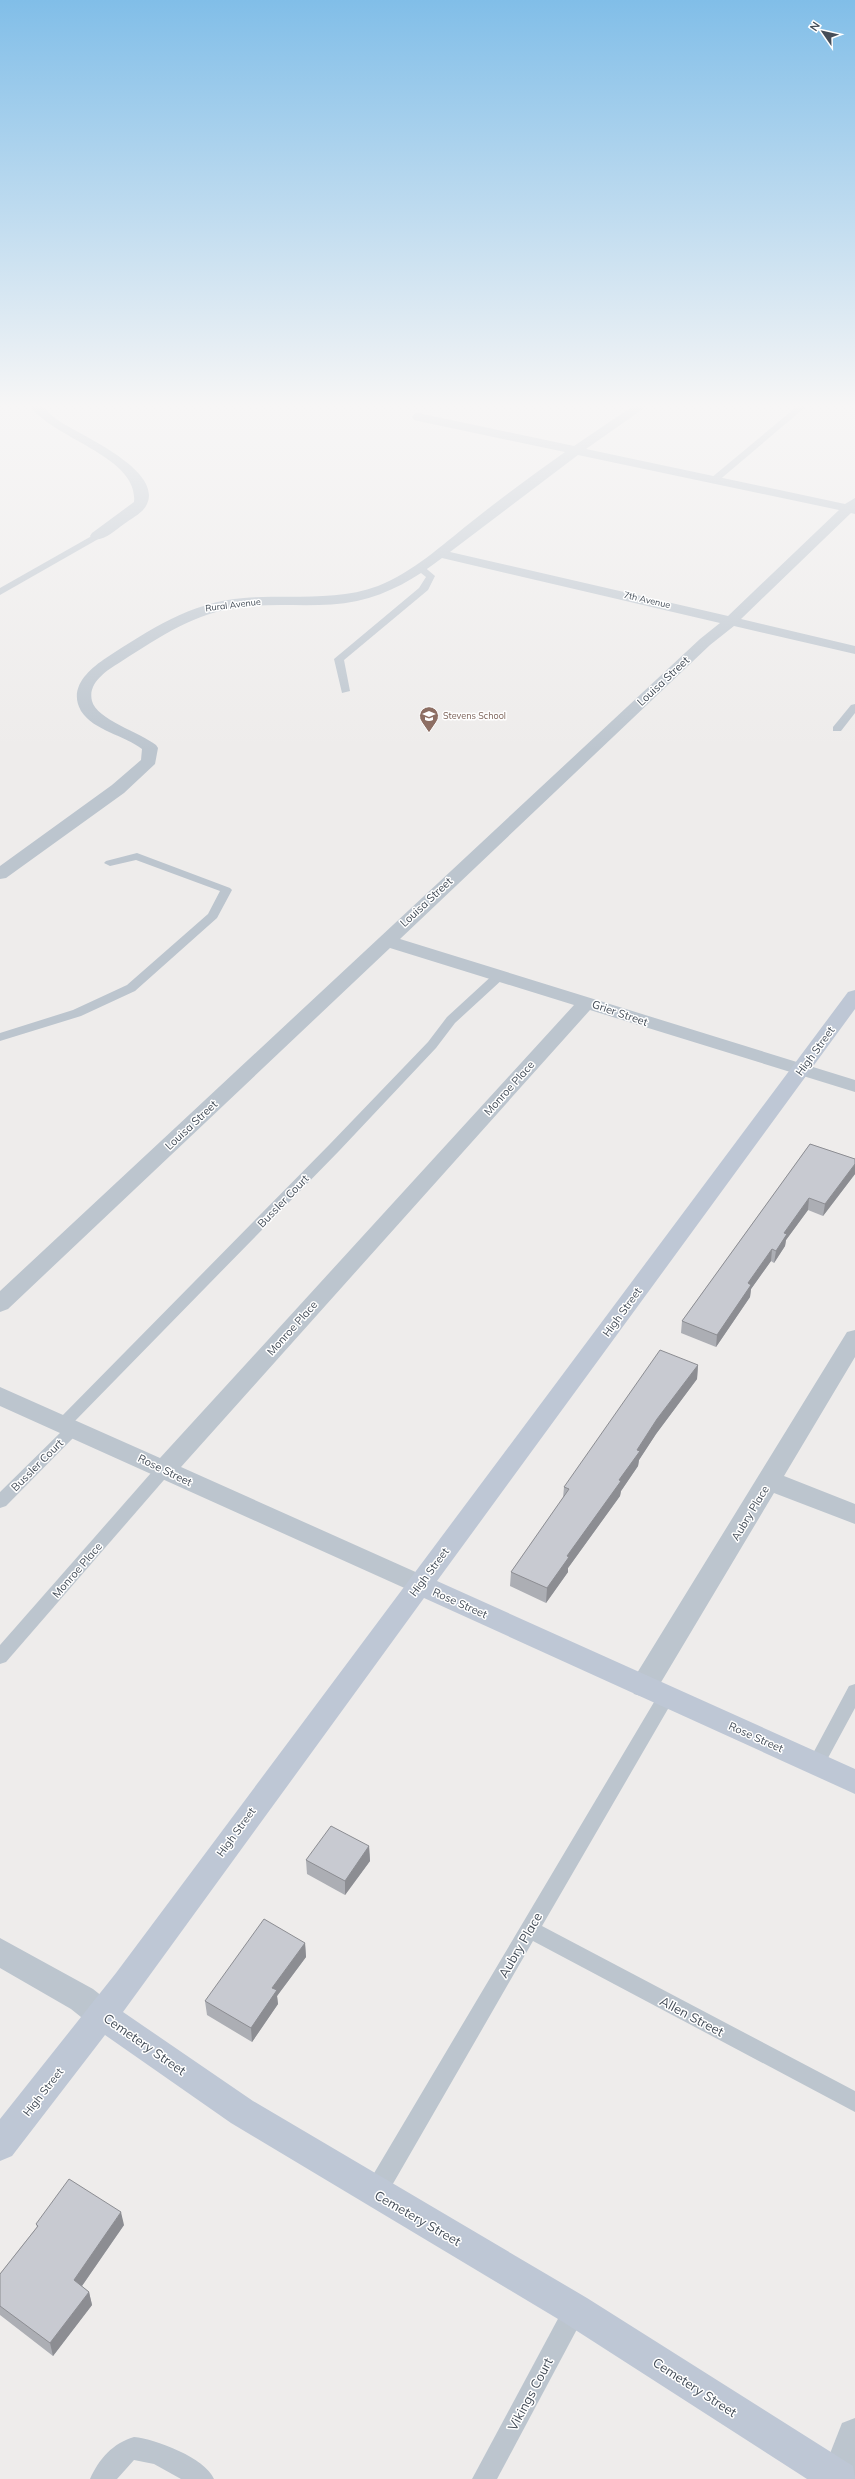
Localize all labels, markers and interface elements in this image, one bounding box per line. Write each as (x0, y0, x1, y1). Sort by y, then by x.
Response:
north arrow (803, 12, 843, 52)
text: N (807, 19, 823, 34)
street label: 7th Avenue (623, 589, 672, 610)
street label: Rural Avenue (205, 596, 261, 613)
street label: Louisa Street (634, 653, 692, 709)
school or university icon: Stevens School (418, 705, 440, 733)
place label: Stevens School (443, 710, 506, 721)
street label: Louisa Street (397, 874, 455, 930)
street label: Grier Street (590, 997, 650, 1029)
street label: High Street (792, 1024, 838, 1078)
street label: Monroe Place (481, 1058, 537, 1118)
street label: Louisa Street (162, 1097, 220, 1153)
street label: Bussler Court (254, 1172, 312, 1230)
street label: High Street (599, 1285, 645, 1339)
street label: Monroe Place (264, 1298, 320, 1358)
street label: Bussler Court (8, 1436, 66, 1494)
street label: Rose Street (136, 1451, 194, 1489)
street label: Aubry Place (728, 1483, 772, 1543)
street label: Monroe Place (49, 1539, 105, 1601)
street label: High Street (406, 1545, 452, 1599)
street label: Rose Street (430, 1585, 490, 1621)
street label: Rose Street (726, 1719, 786, 1755)
street label: High Street (213, 1805, 259, 1859)
street label: Aubry Place (495, 1909, 545, 1981)
street label: Allen Street (657, 1993, 727, 2040)
street label: Cemetery Street (101, 2010, 190, 2079)
street label: High Street (20, 2065, 66, 2119)
street label: Cemetery Street (372, 2187, 464, 2249)
street label: Vikings Court (504, 2354, 556, 2433)
street label: Cemetery Street (650, 2354, 740, 2420)

